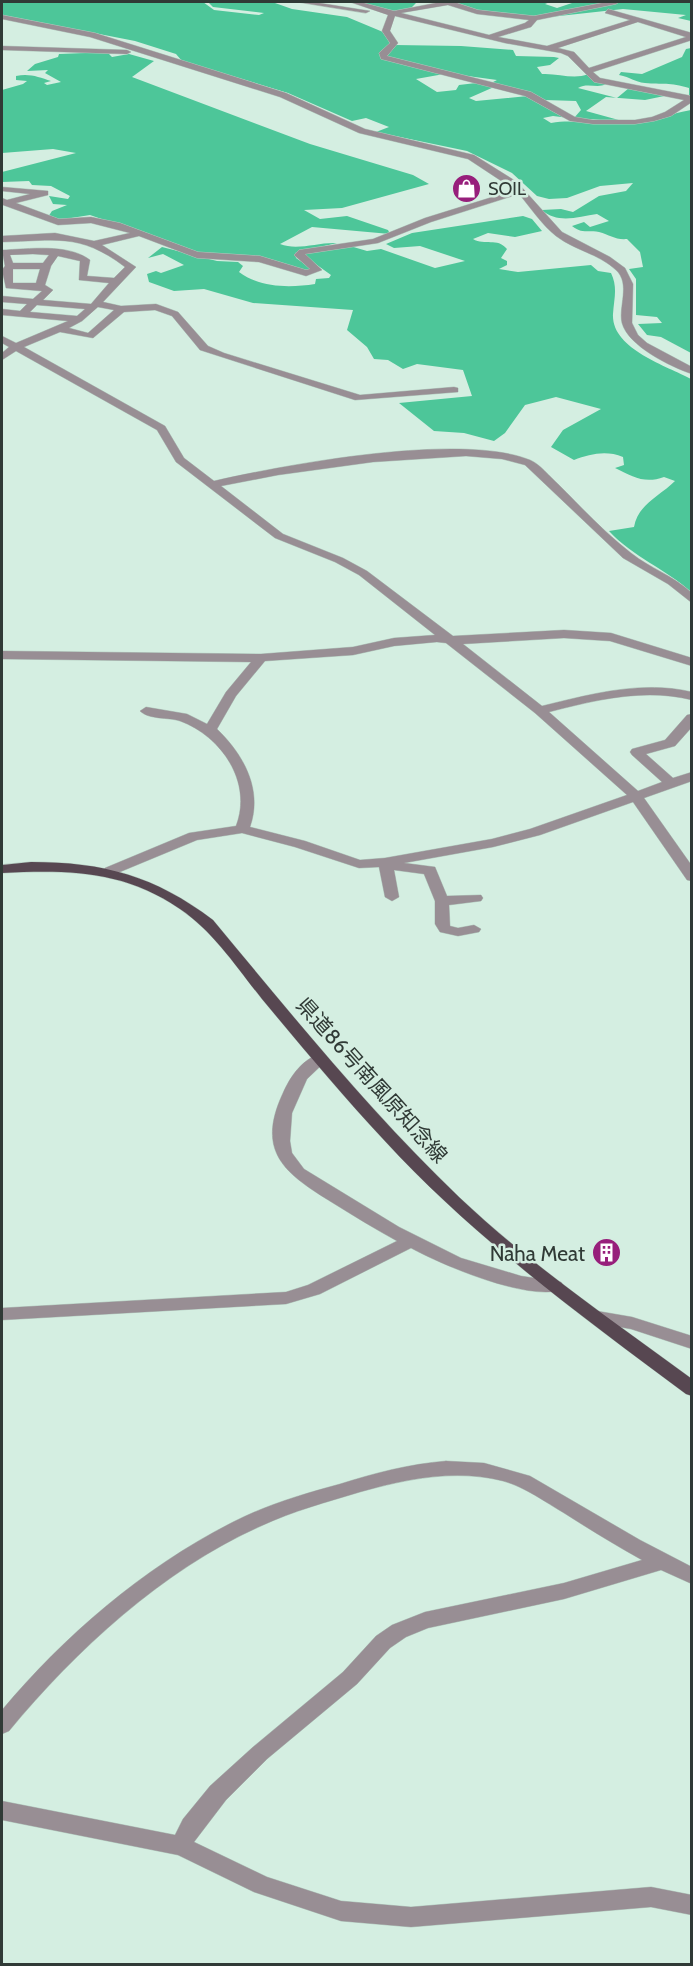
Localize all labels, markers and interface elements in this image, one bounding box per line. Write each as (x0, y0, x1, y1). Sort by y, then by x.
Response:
shop icon: SOIL (451, 173, 483, 205)
place label: SOIL (488, 178, 526, 200)
street label: 県道86号南風原知念線 (291, 992, 453, 1168)
building icon: Naha Meat (590, 1237, 622, 1269)
place label: Naha Meat (490, 1241, 585, 1266)

